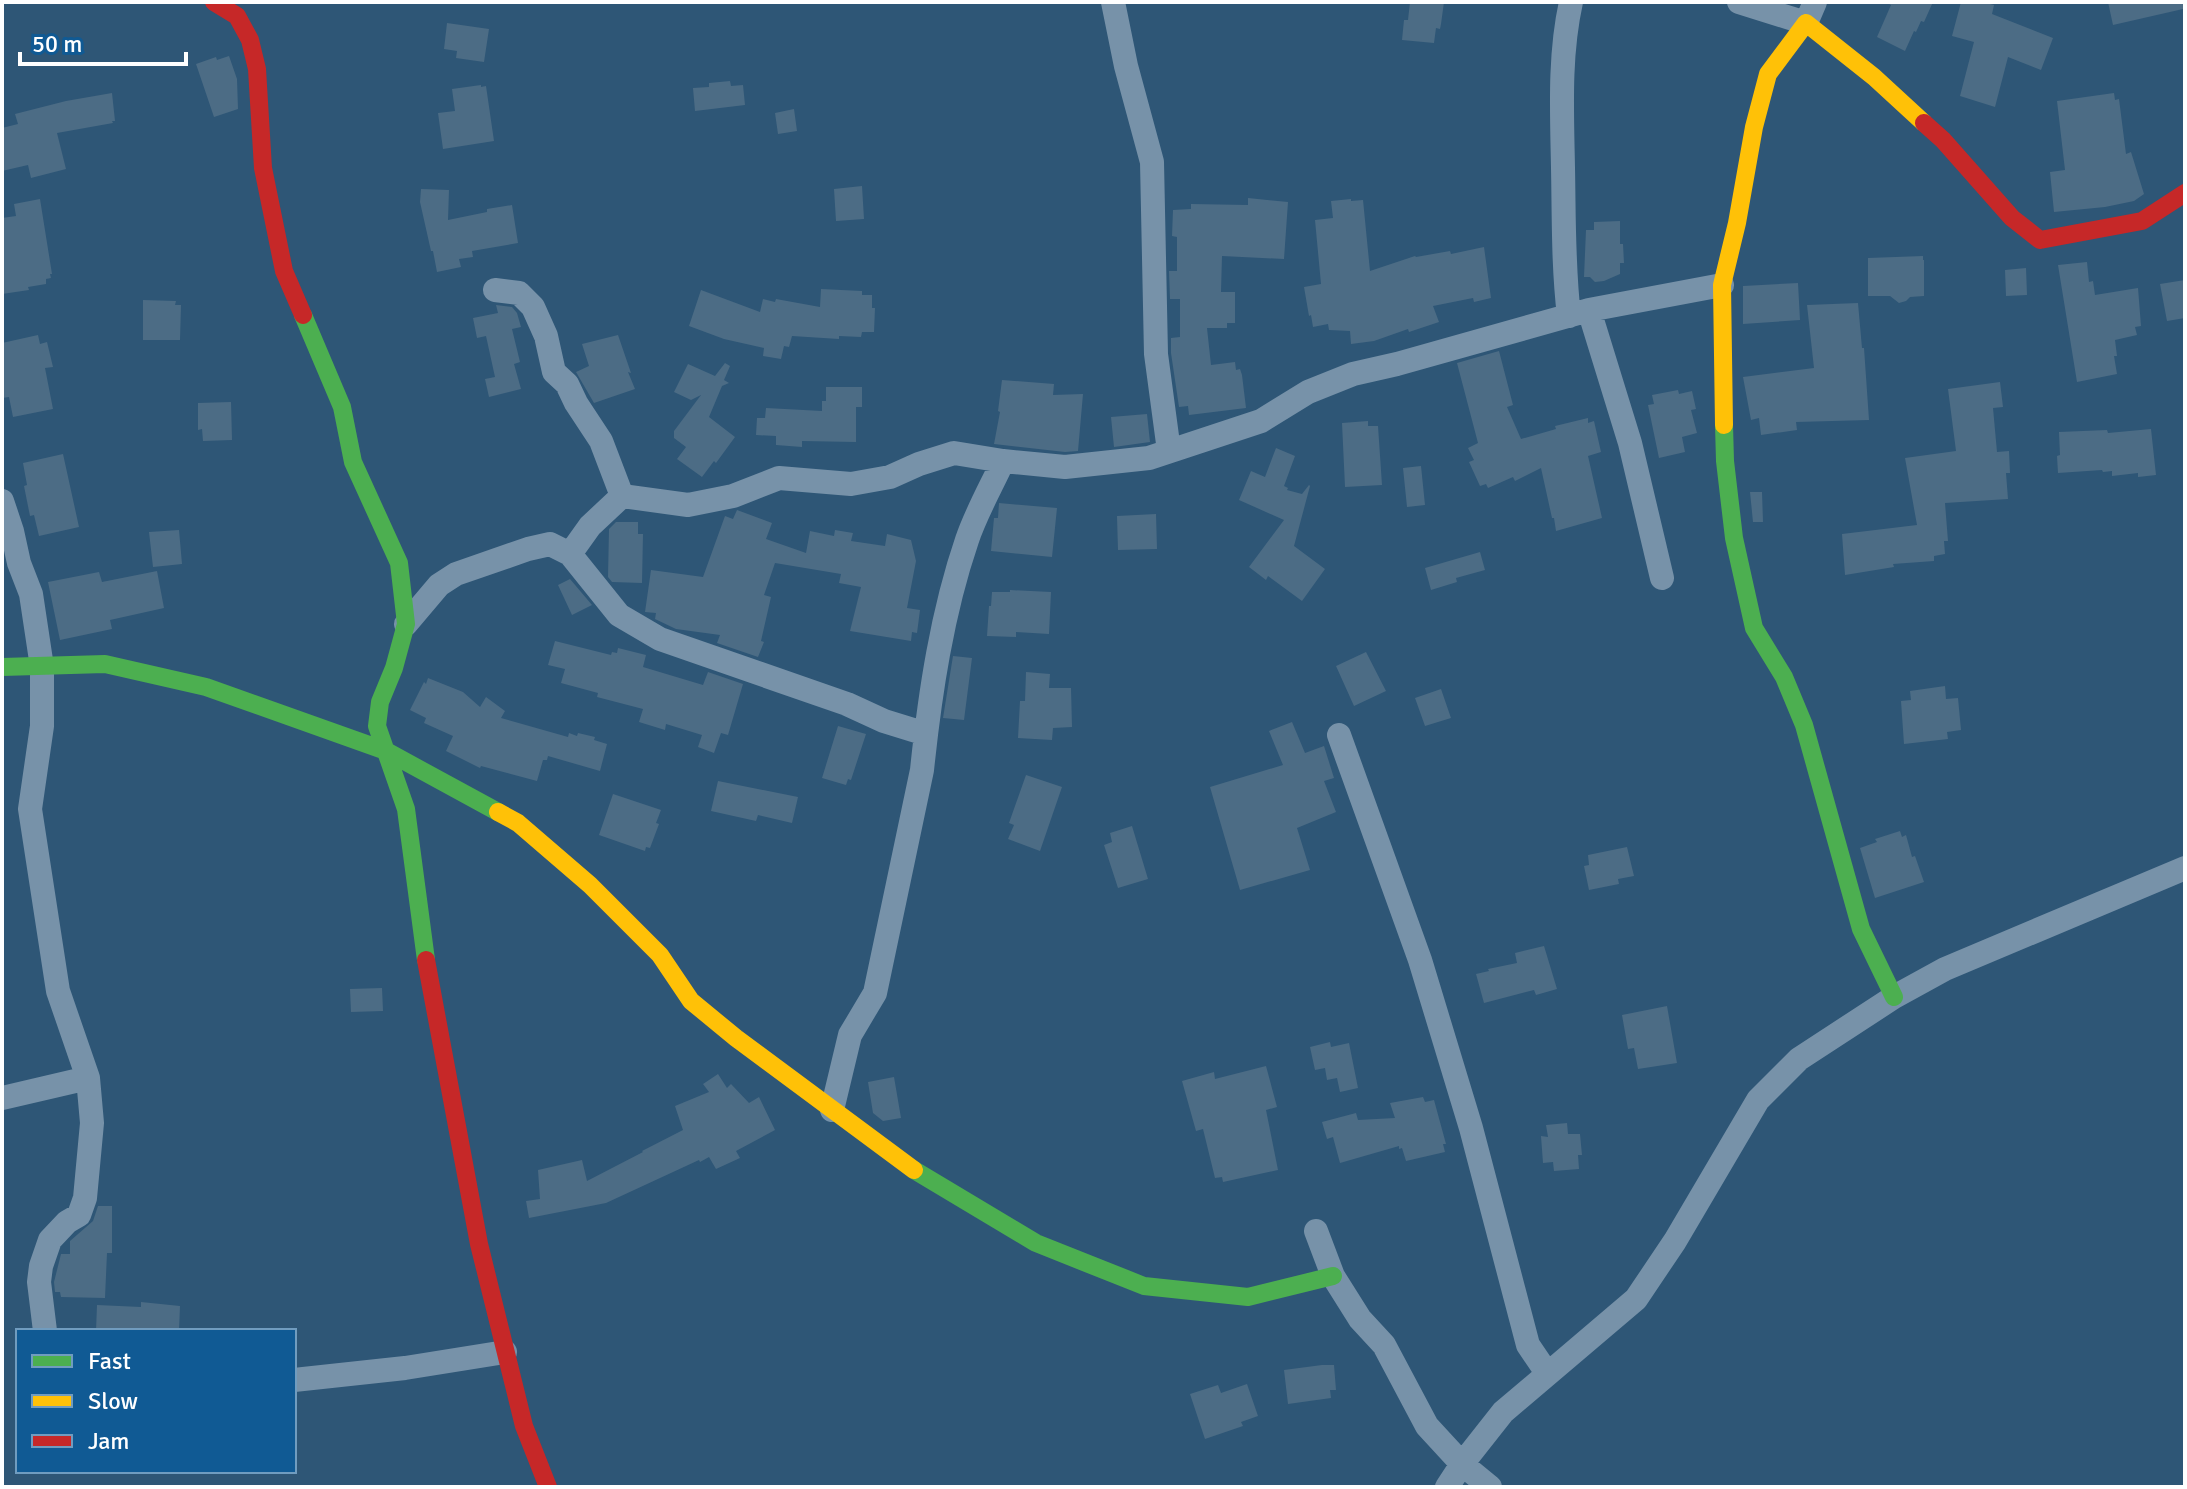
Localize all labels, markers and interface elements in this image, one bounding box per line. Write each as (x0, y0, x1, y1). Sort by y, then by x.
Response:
scale bar (20, 16, 186, 66)
text: 50 m (32, 29, 82, 59)
legend (16, 1329, 296, 1473)
text: Fast (88, 1346, 131, 1376)
text: Slow (88, 1386, 138, 1416)
text: Jam (88, 1426, 129, 1456)

